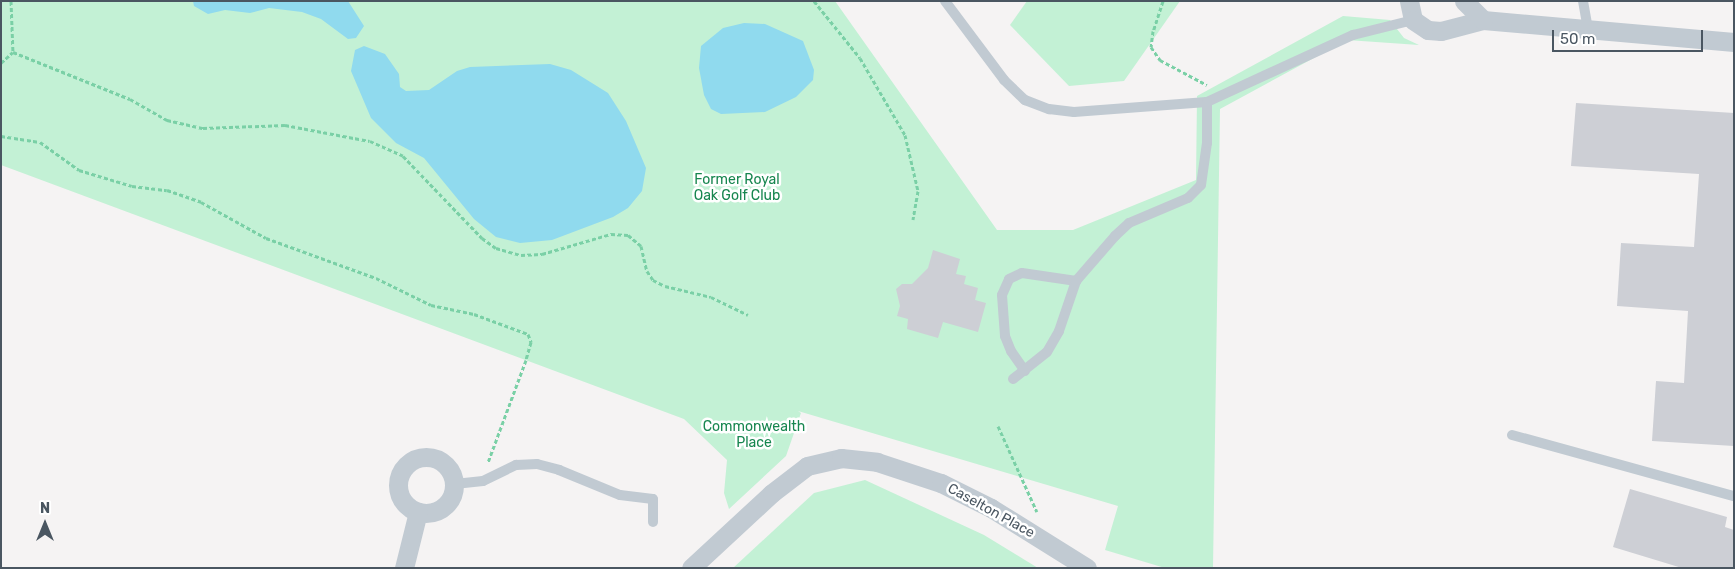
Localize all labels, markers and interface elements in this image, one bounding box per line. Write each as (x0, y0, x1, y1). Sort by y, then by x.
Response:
scale bar (1555, 20, 1706, 52)
text: 50 m (1560, 30, 1595, 48)
park label: Former Royal Oak Golf Club (693, 172, 781, 204)
park label: Commonwealth Place (703, 419, 805, 452)
street label: Caselton Place (945, 480, 1037, 542)
north arrow (20, 499, 70, 549)
text: N (40, 500, 50, 517)

